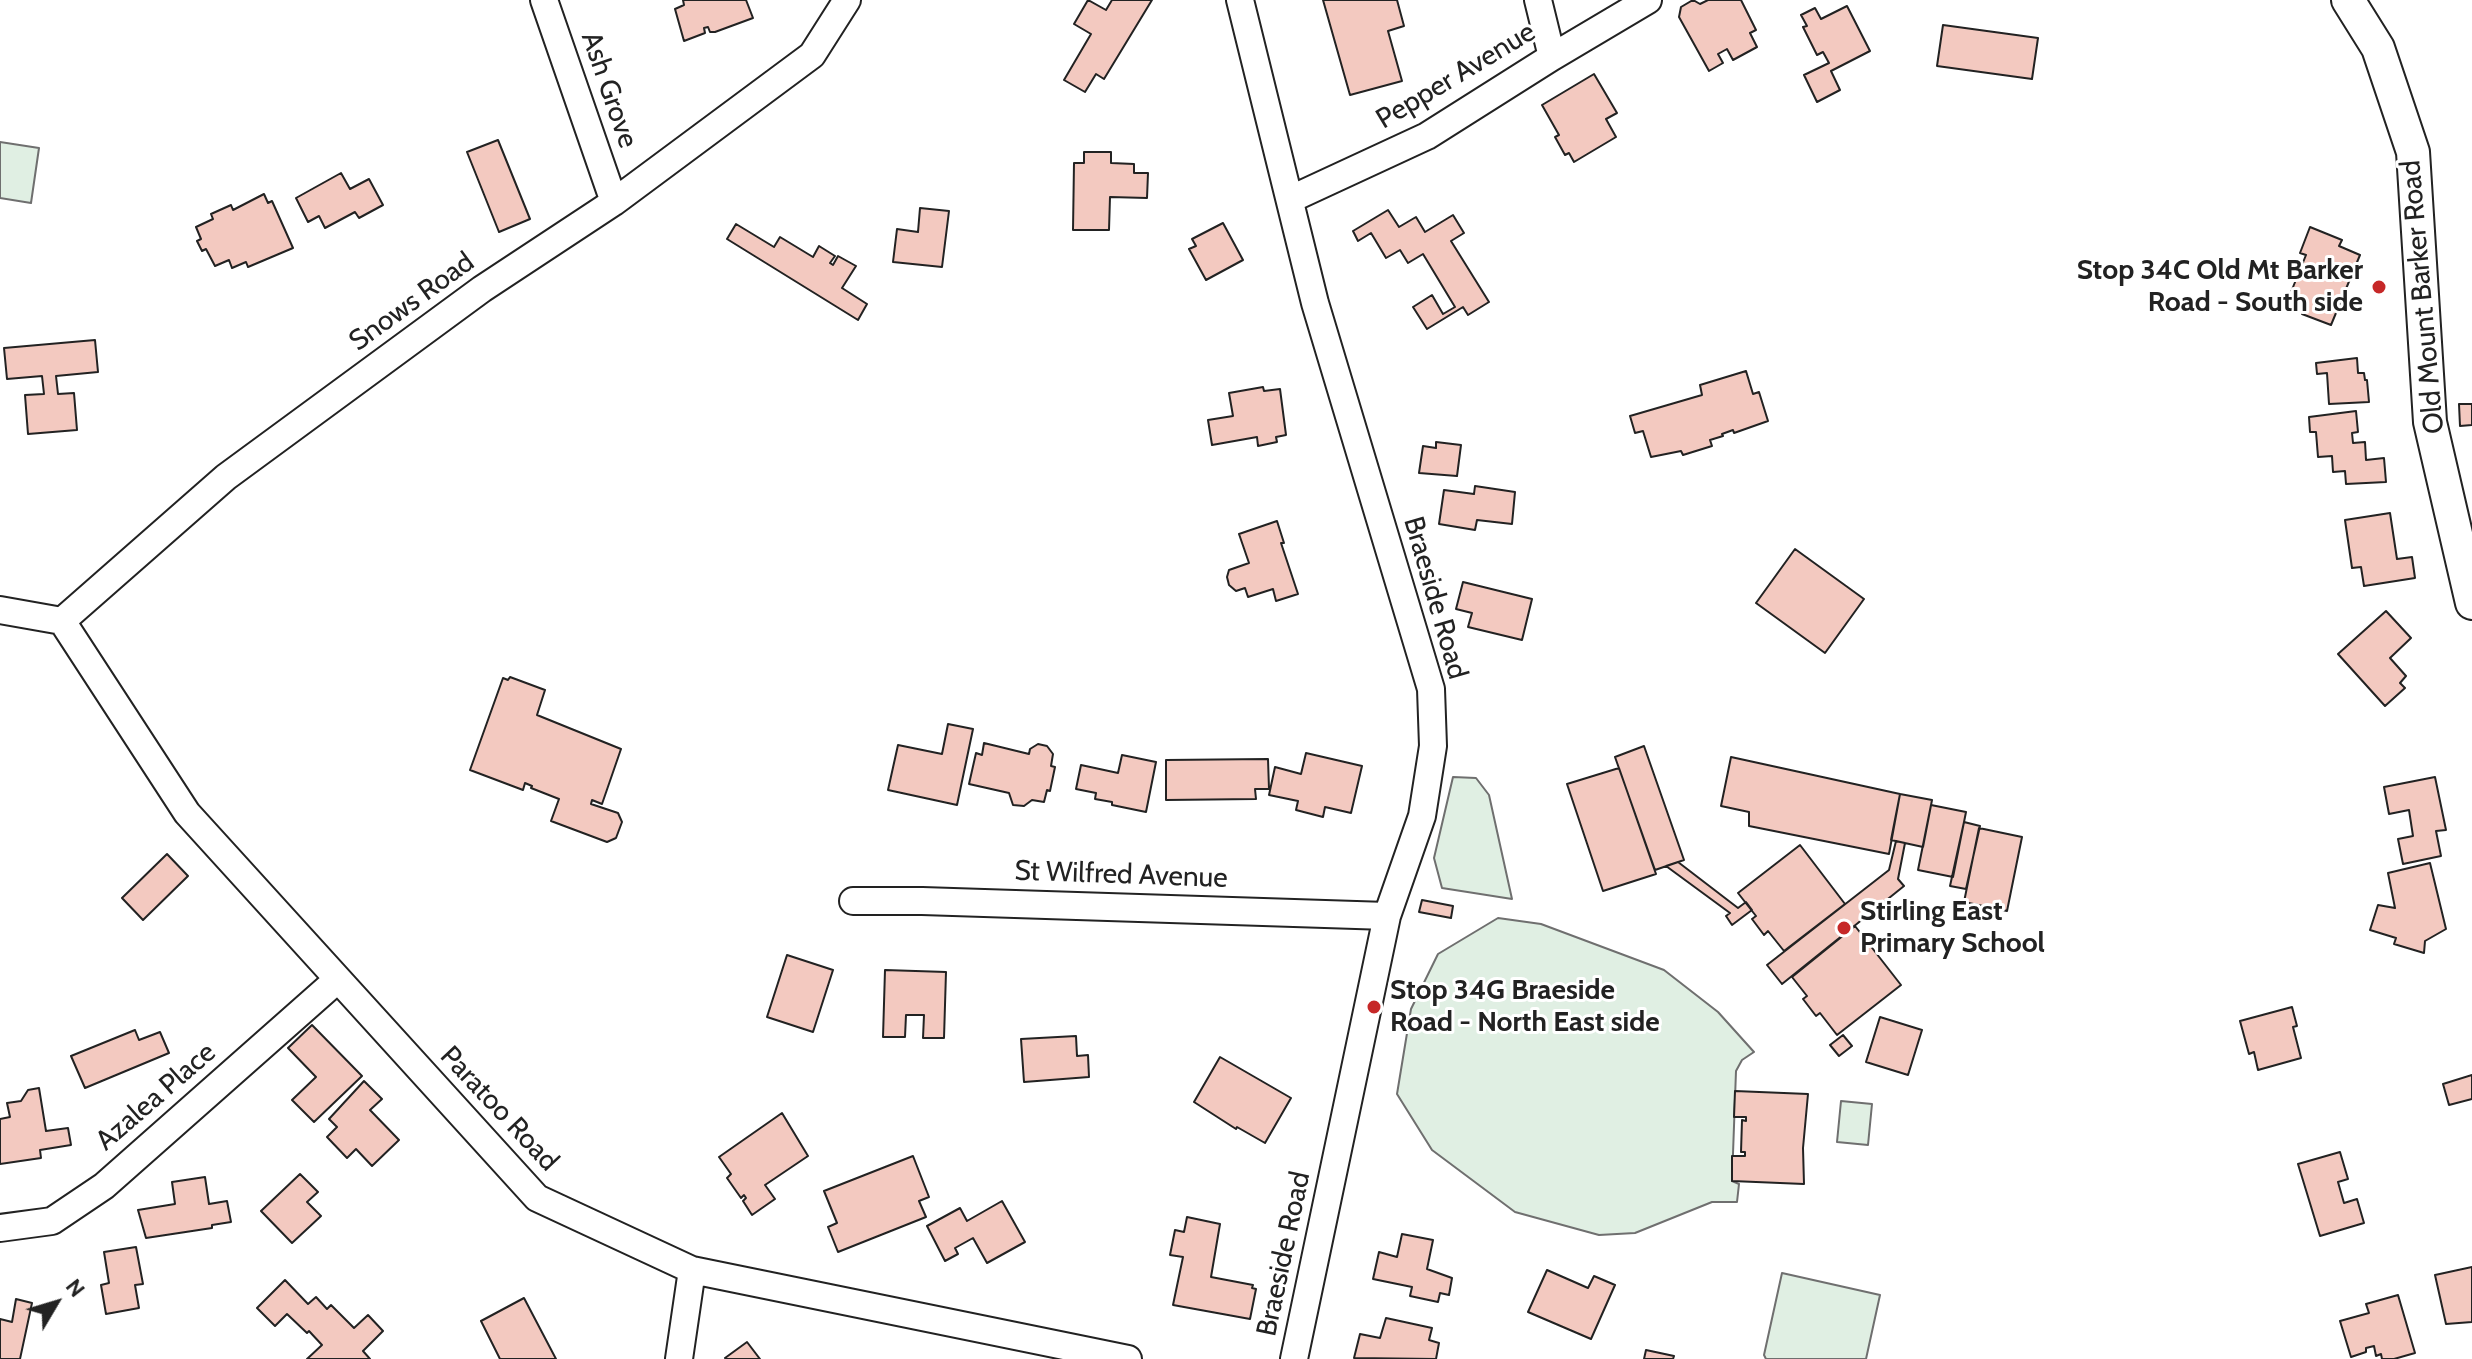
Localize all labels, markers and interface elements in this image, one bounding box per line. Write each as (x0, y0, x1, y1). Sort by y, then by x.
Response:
street label: Pepper Avenue (1370, 15, 1542, 137)
street label: Ash Grove (574, 28, 644, 152)
street label: Old Mount Barker Road (2394, 159, 2452, 435)
street label: Snows Road (343, 245, 481, 359)
place label: Stop 34C Old Mt Barker Road - South side (2077, 254, 2363, 320)
marker: Stop 34C Old Mt Barker Road - South side (2370, 278, 2388, 296)
street label: Braeside Road (1396, 513, 1474, 683)
street label: St Wilfred Avenue (1014, 854, 1228, 896)
place label: Stirling East Primary School (1860, 895, 2045, 961)
marker: Stirling East Primary School (1835, 919, 1853, 937)
place label: Stop 34G Braeside Road - North East side (1390, 974, 1660, 1040)
marker: Stop 34G Braeside Road - North East side (1365, 998, 1383, 1016)
street label: Azalea Place (89, 1036, 223, 1158)
street label: Paratoo Road (433, 1040, 565, 1178)
street label: Braeside Road (1250, 1169, 1318, 1339)
north arrow (16, 1263, 96, 1343)
text: N (60, 1273, 91, 1302)

